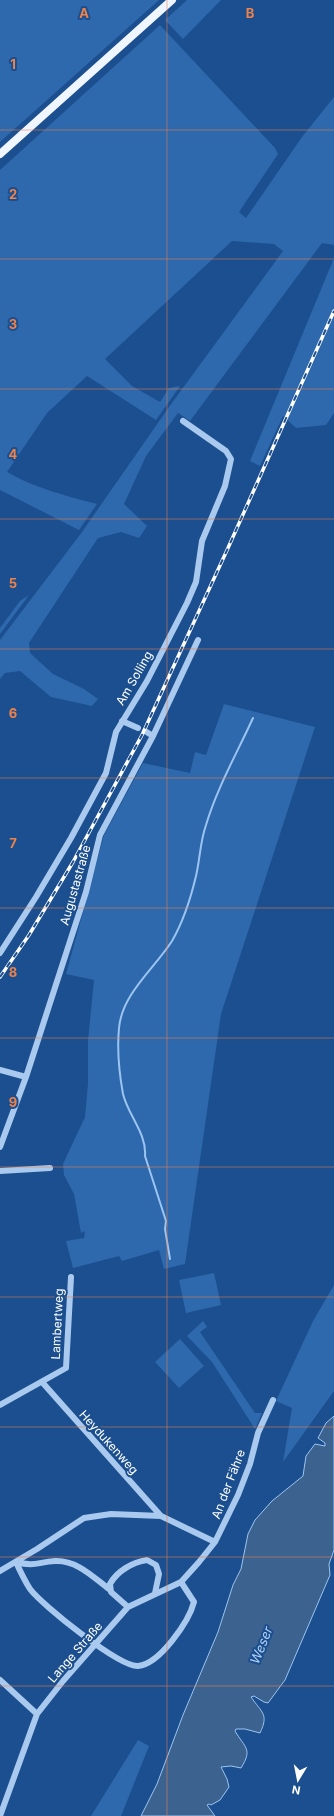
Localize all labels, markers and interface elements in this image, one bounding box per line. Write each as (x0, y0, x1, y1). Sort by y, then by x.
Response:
text: A (79, 5, 89, 21)
text: B (246, 5, 255, 21)
text: 1 (10, 56, 16, 72)
text: 2 (9, 186, 17, 202)
text: 3 (9, 316, 17, 332)
text: 4 (9, 446, 18, 462)
text: 5 (9, 575, 17, 591)
street label: Am Solling (112, 648, 156, 708)
text: 6 (9, 705, 17, 721)
text: 7 (9, 835, 17, 851)
street label: Augustastraße (56, 843, 94, 927)
text: 8 (9, 964, 17, 980)
text: 9 (9, 1094, 17, 1110)
street label: Lambertweg (48, 1288, 66, 1360)
street label: Heydukenweg (76, 1407, 142, 1477)
street label: An der Fähre (208, 1447, 248, 1521)
street label: Lange Straße (45, 1619, 105, 1685)
water label: Weser (246, 1623, 276, 1666)
north arrow (278, 1760, 318, 1800)
text: N (291, 1782, 302, 1797)

